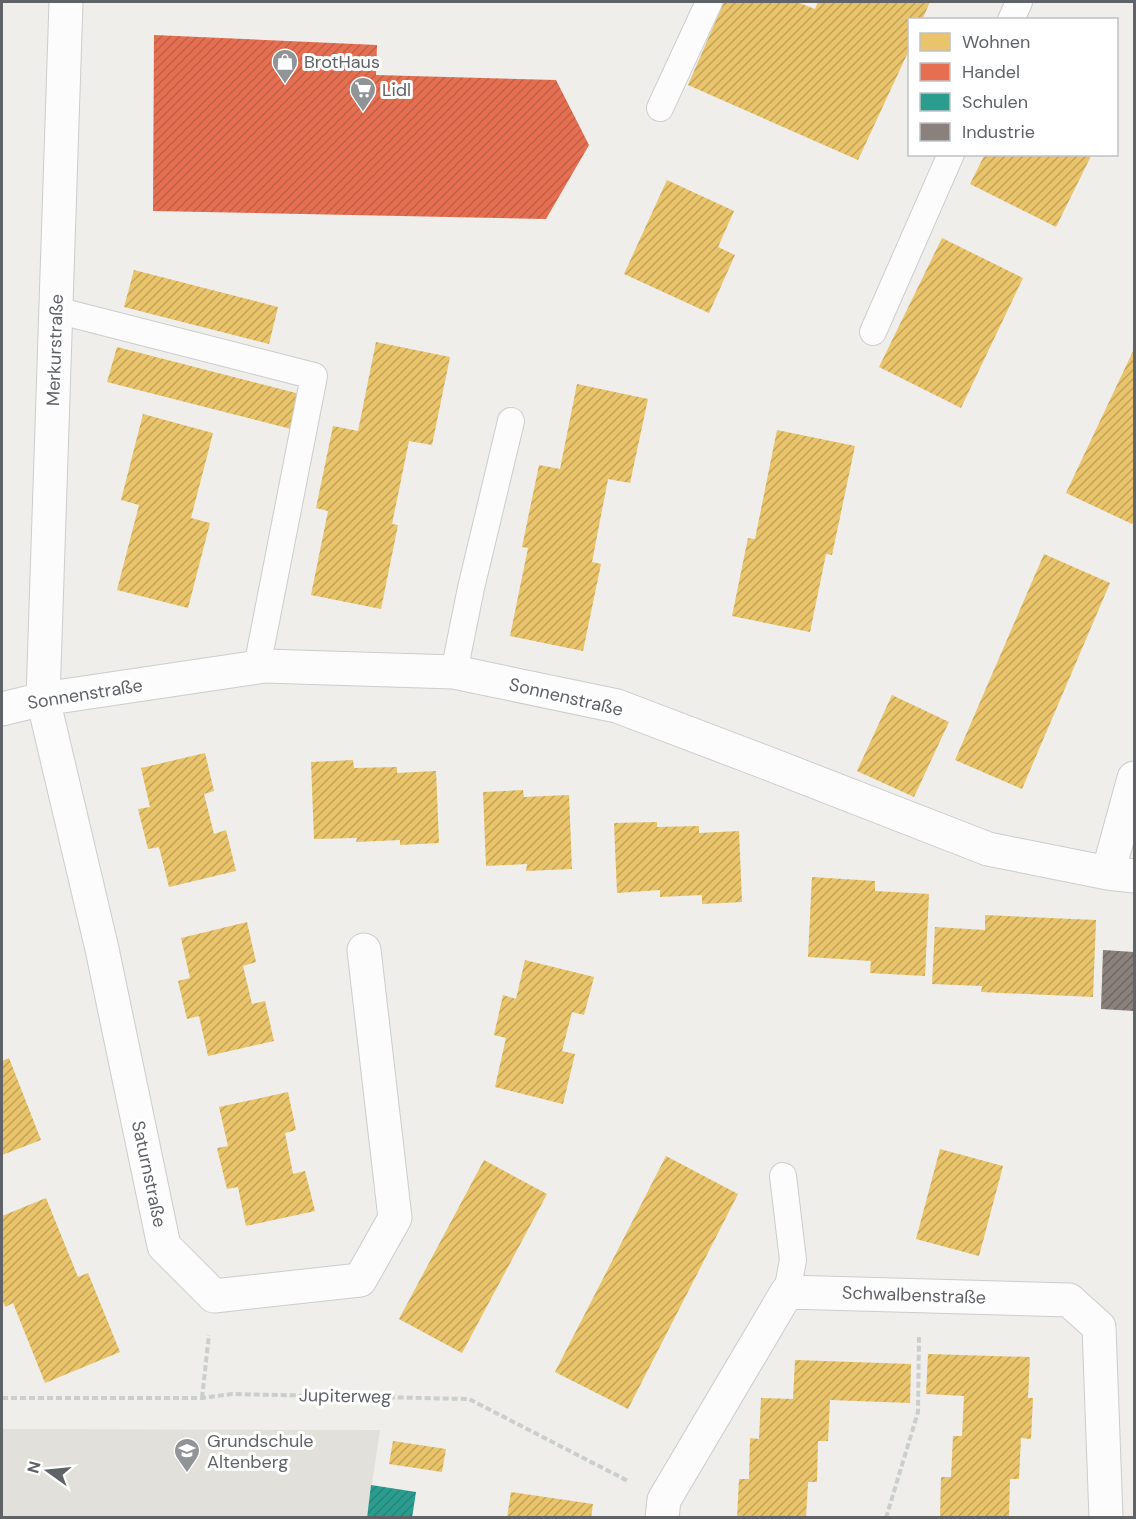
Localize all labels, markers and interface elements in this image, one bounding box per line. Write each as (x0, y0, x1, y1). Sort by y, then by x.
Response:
legend (908, 18, 1118, 156)
text: Wohnen (962, 30, 1030, 54)
shop icon: BrotHaus (270, 47, 300, 85)
place label: BrotHaus (304, 50, 380, 74)
text: Handel (962, 60, 1020, 84)
supermarket icon: Lidl (348, 75, 378, 113)
place label: Lidl (382, 78, 411, 102)
text: Schulen (962, 90, 1028, 114)
text: Industrie (962, 120, 1035, 144)
street label: Merkurstraße (41, 294, 69, 406)
street label: Sonnenstraße (507, 672, 625, 722)
street label: Sonnenstraße (26, 673, 144, 715)
street label: Saturnstraße (126, 1119, 172, 1229)
street label: Schwalbenstraße (842, 1280, 986, 1310)
street label: Jupiterweg (299, 1383, 391, 1409)
place label: Grundschule Altenberg (207, 1429, 313, 1474)
school or university icon: Grundschule Altenberg (172, 1436, 202, 1474)
north arrow (18, 1441, 78, 1501)
text: N (22, 1459, 46, 1476)

